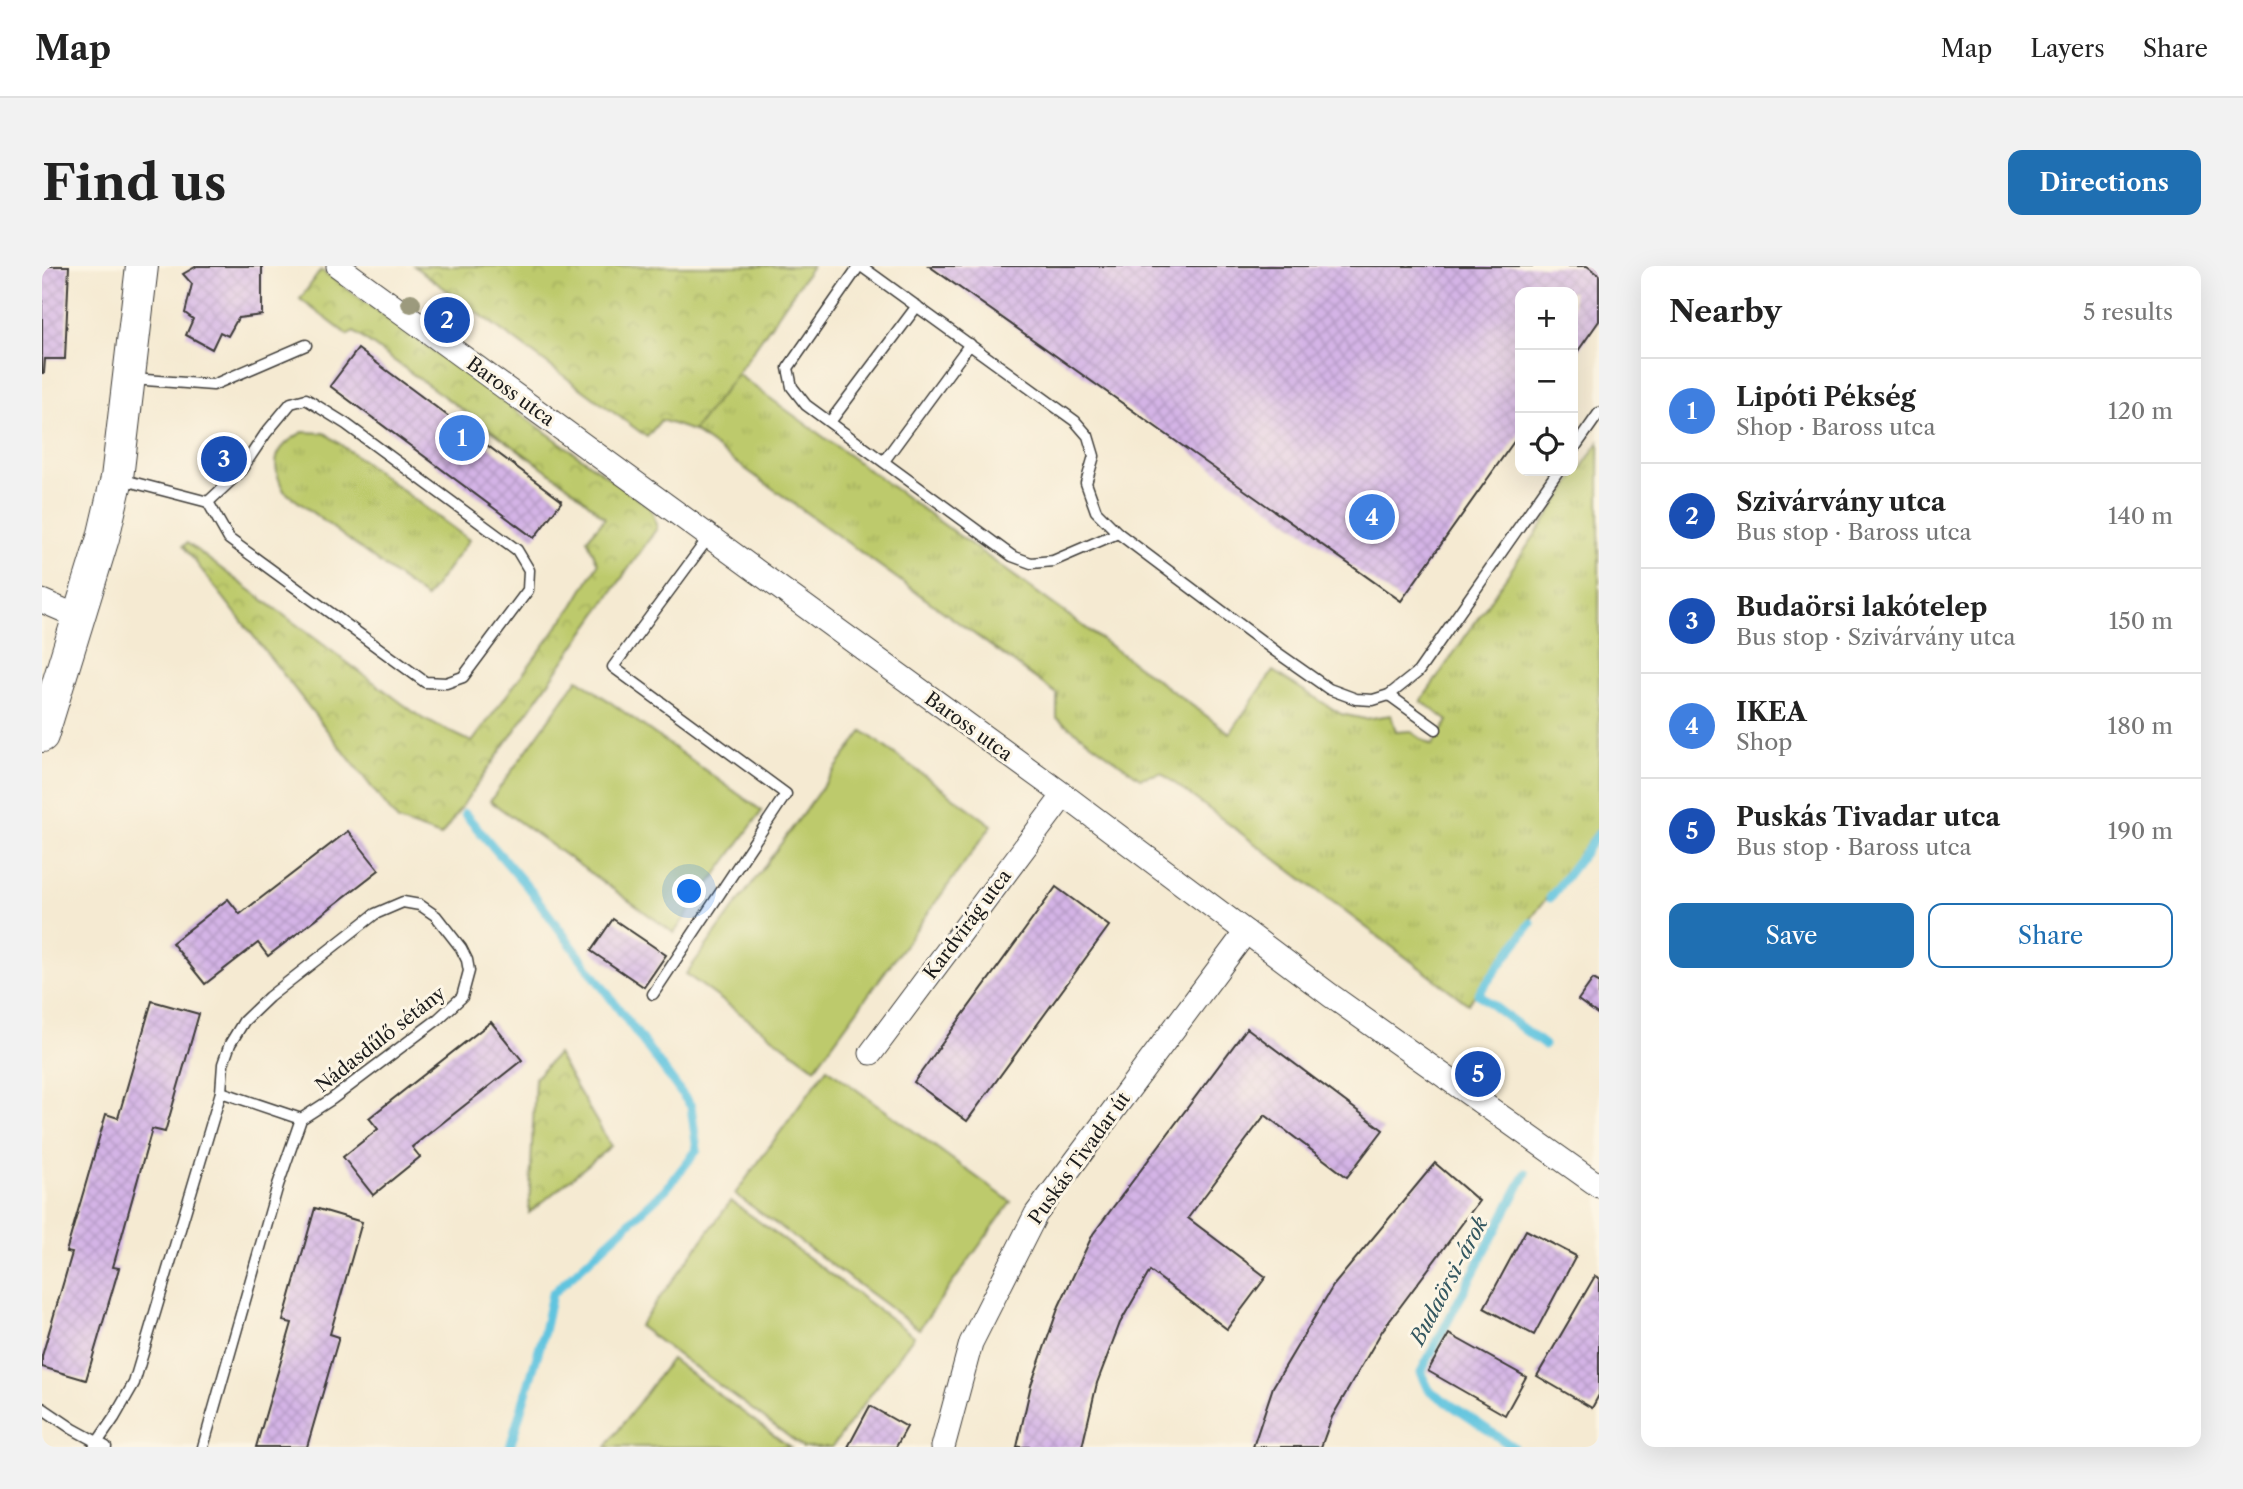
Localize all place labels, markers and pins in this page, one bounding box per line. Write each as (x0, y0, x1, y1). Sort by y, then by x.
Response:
pin: 2 (424, 294, 470, 346)
pin: 1 (439, 412, 485, 464)
pin: 3 (201, 433, 247, 485)
pin: 4 (1349, 491, 1395, 543)
pin: 5 (1455, 1048, 1501, 1100)

